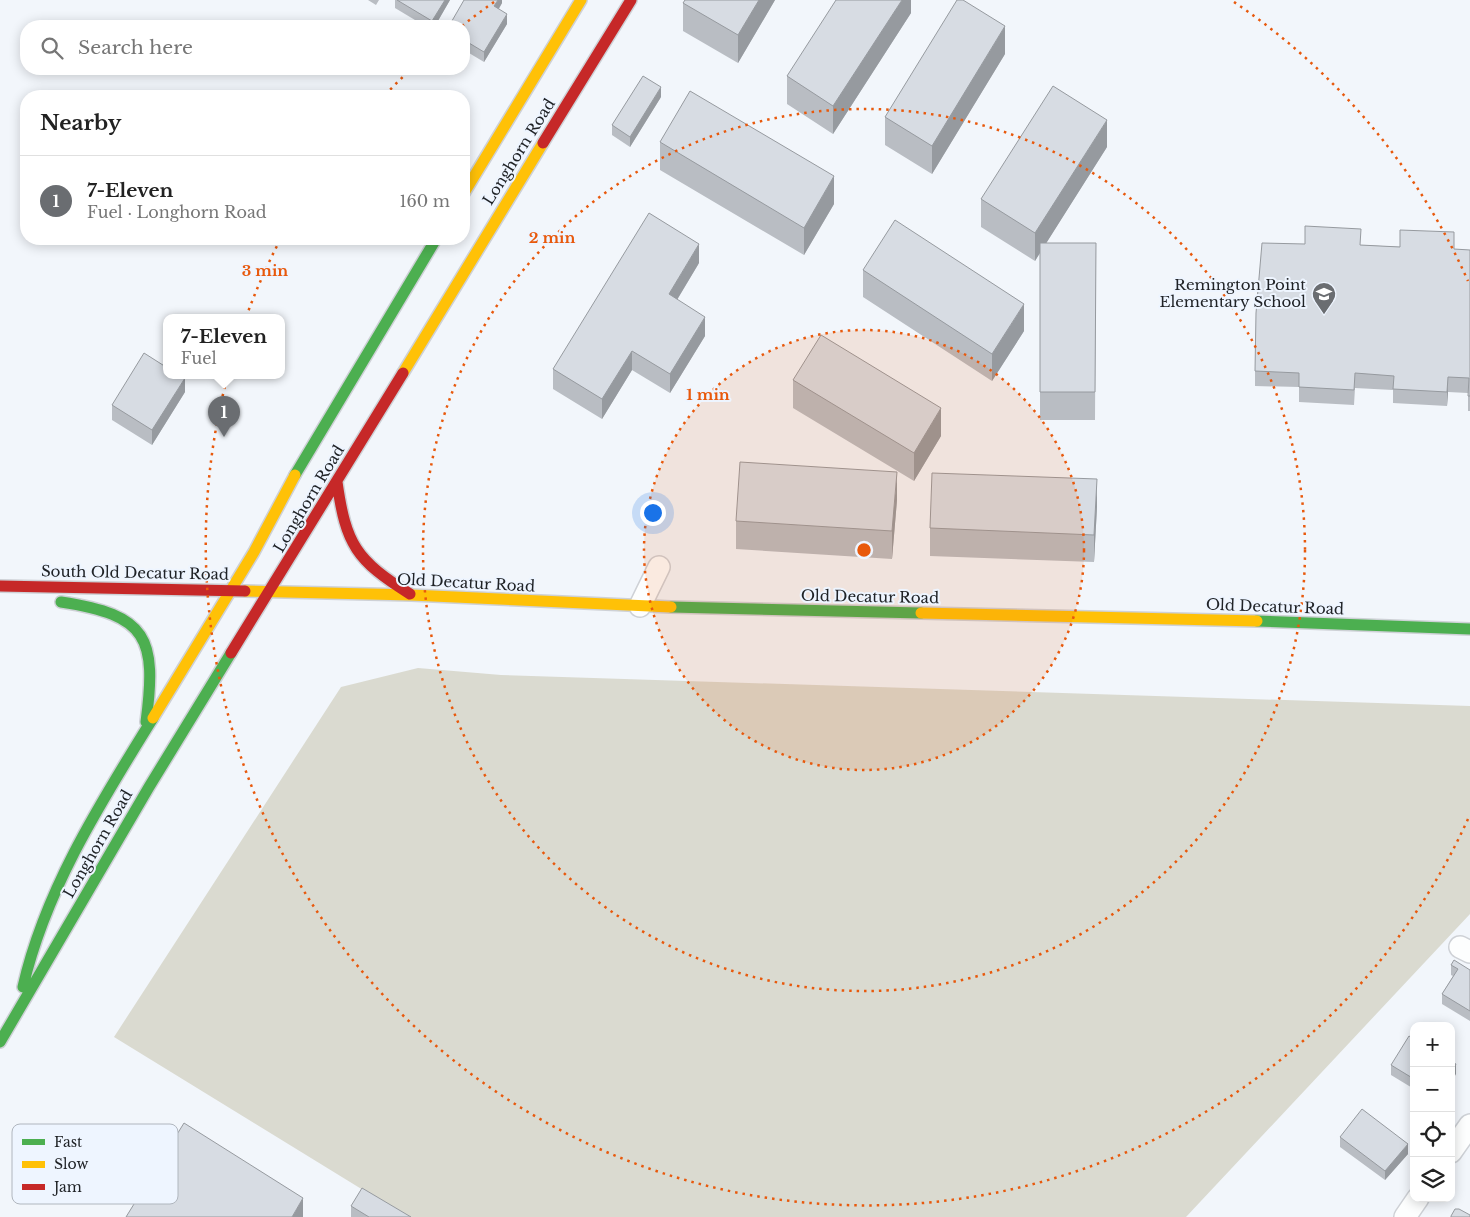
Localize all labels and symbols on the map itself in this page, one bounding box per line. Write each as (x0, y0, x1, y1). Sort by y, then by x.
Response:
street label: Longhorn Road (478, 95, 559, 208)
text: 2 min (529, 228, 575, 247)
text: 3 min (242, 261, 288, 280)
place label: Remington Point Elementary School (1160, 275, 1306, 311)
school or university icon: Remington Point Elementary School (1311, 281, 1337, 315)
text: 1 min (686, 385, 730, 404)
pin: 1 (208, 396, 240, 437)
street label: Longhorn Road (269, 442, 348, 556)
your location (640, 500, 666, 526)
centre of rings (855, 541, 873, 559)
street label: South Old Decatur Road (41, 561, 229, 584)
street label: Old Decatur Road (397, 569, 536, 596)
street label: Old Decatur Road (801, 586, 939, 607)
street label: Old Decatur Road (1206, 595, 1344, 618)
street label: Longhorn Road (59, 786, 136, 901)
legend (12, 1124, 178, 1204)
text: Fast (54, 1133, 83, 1151)
text: Slow (54, 1155, 88, 1173)
text: Jam (52, 1178, 82, 1196)

